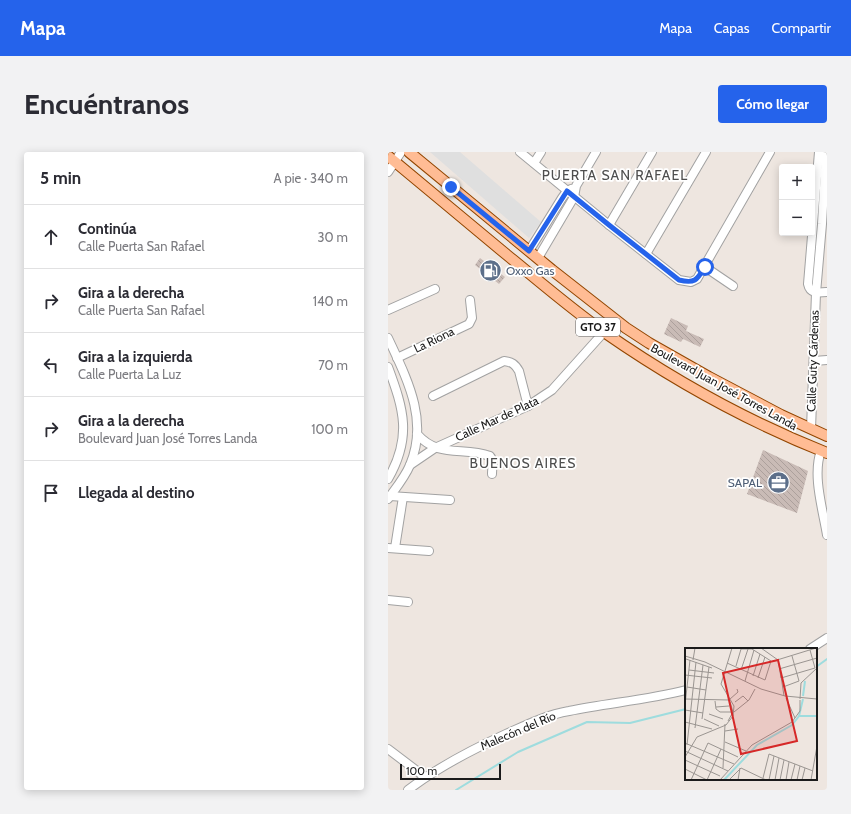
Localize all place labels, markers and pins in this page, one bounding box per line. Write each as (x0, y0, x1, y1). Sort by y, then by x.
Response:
fuel station icon: Oxxo Gas (477, 258, 503, 284)
place label: Oxxo Gas (506, 263, 554, 278)
office icon: SAPAL (765, 470, 791, 496)
place label: SAPAL (728, 475, 762, 490)

